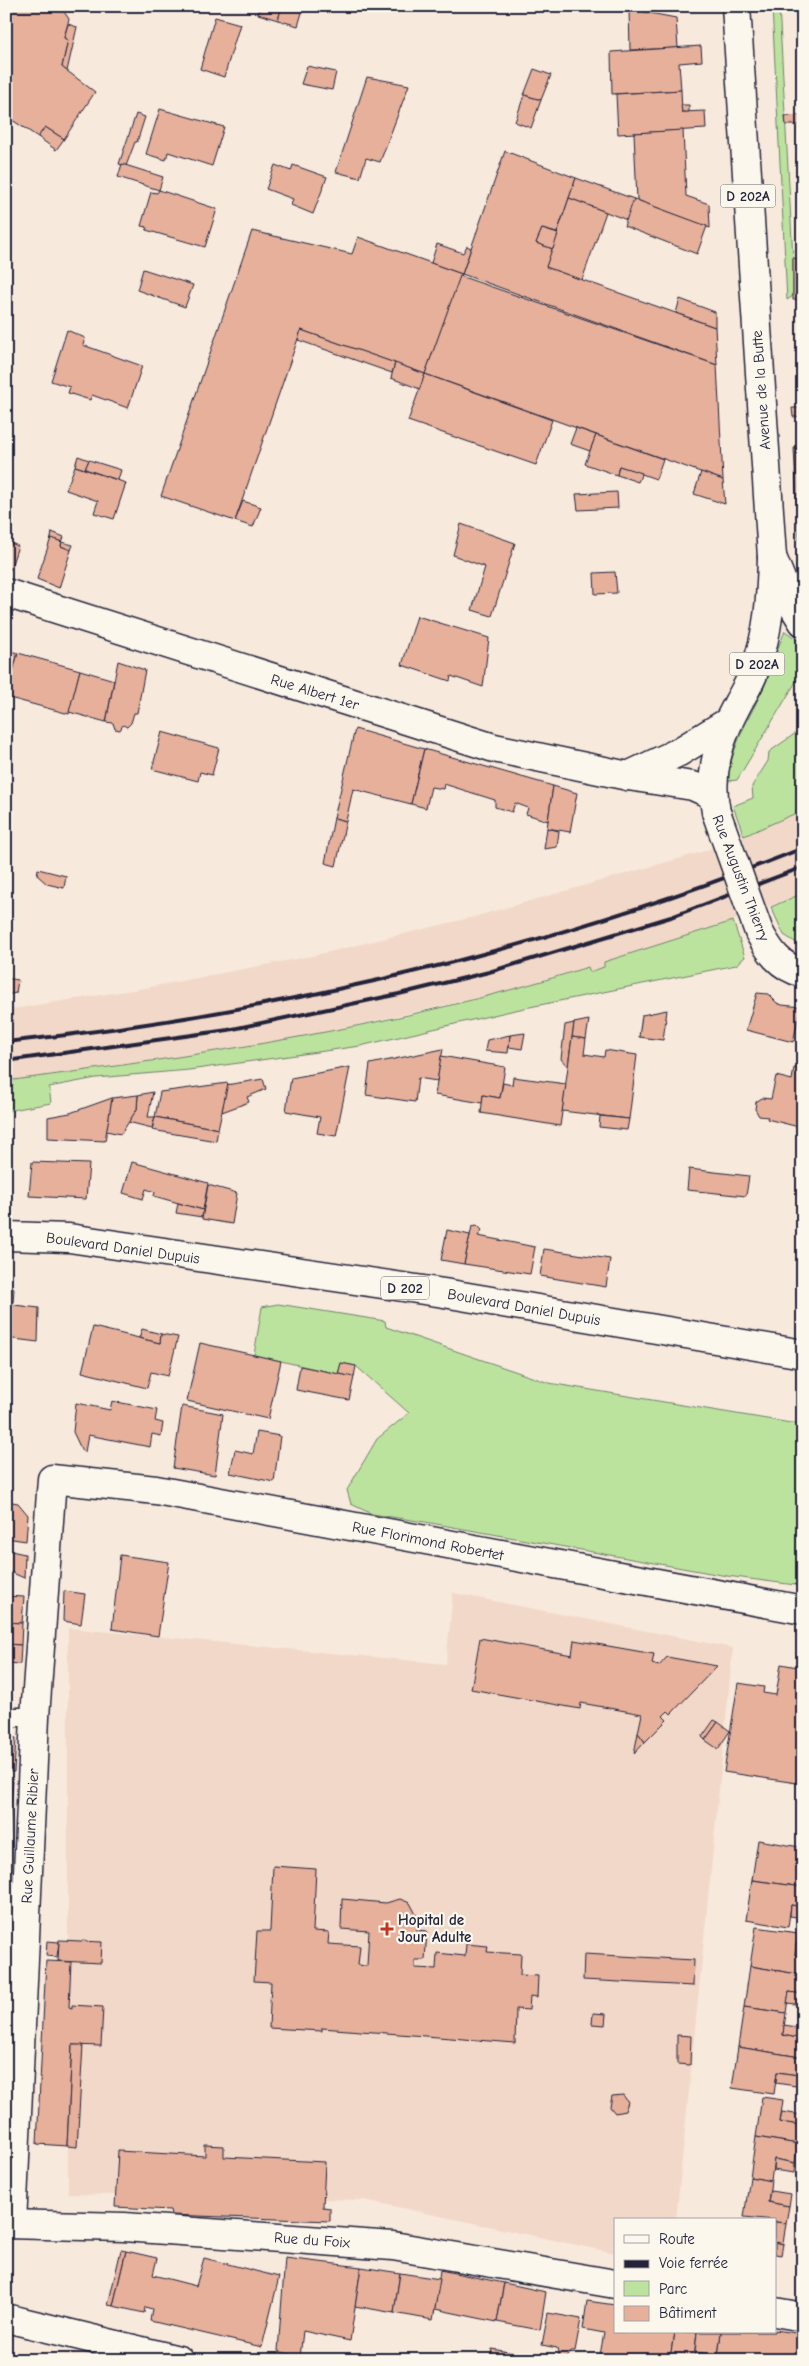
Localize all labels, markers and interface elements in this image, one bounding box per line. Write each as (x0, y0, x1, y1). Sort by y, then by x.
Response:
road number: D 202A (720, 185, 776, 208)
street label: Avenue de la Butte (748, 329, 774, 450)
road number: D 202A (730, 652, 784, 676)
street label: Rue Albert 1er (269, 670, 361, 714)
street label: Rue Augustin Thierry (709, 812, 773, 944)
street label: Boulevard Daniel Dupuis (45, 1228, 201, 1268)
road number: D 202 (381, 1276, 429, 1300)
street label: Boulevard Daniel Dupuis (446, 1285, 602, 1329)
street label: Rue Florimond Robertet (351, 1517, 506, 1565)
street label: Rue Guillaume Ribier (17, 1768, 43, 1904)
place label: Hopital de Jour Adulte (398, 1911, 471, 1946)
marker: Hopital de Jour Adulte (380, 1922, 394, 1936)
legend (614, 2218, 776, 2334)
street label: Rue du Foix (273, 2228, 351, 2252)
text: Route (659, 2230, 695, 2248)
text: Voie ferrée (659, 2254, 728, 2272)
text: Parc (659, 2280, 687, 2298)
text: Bâtiment (659, 2304, 717, 2322)

